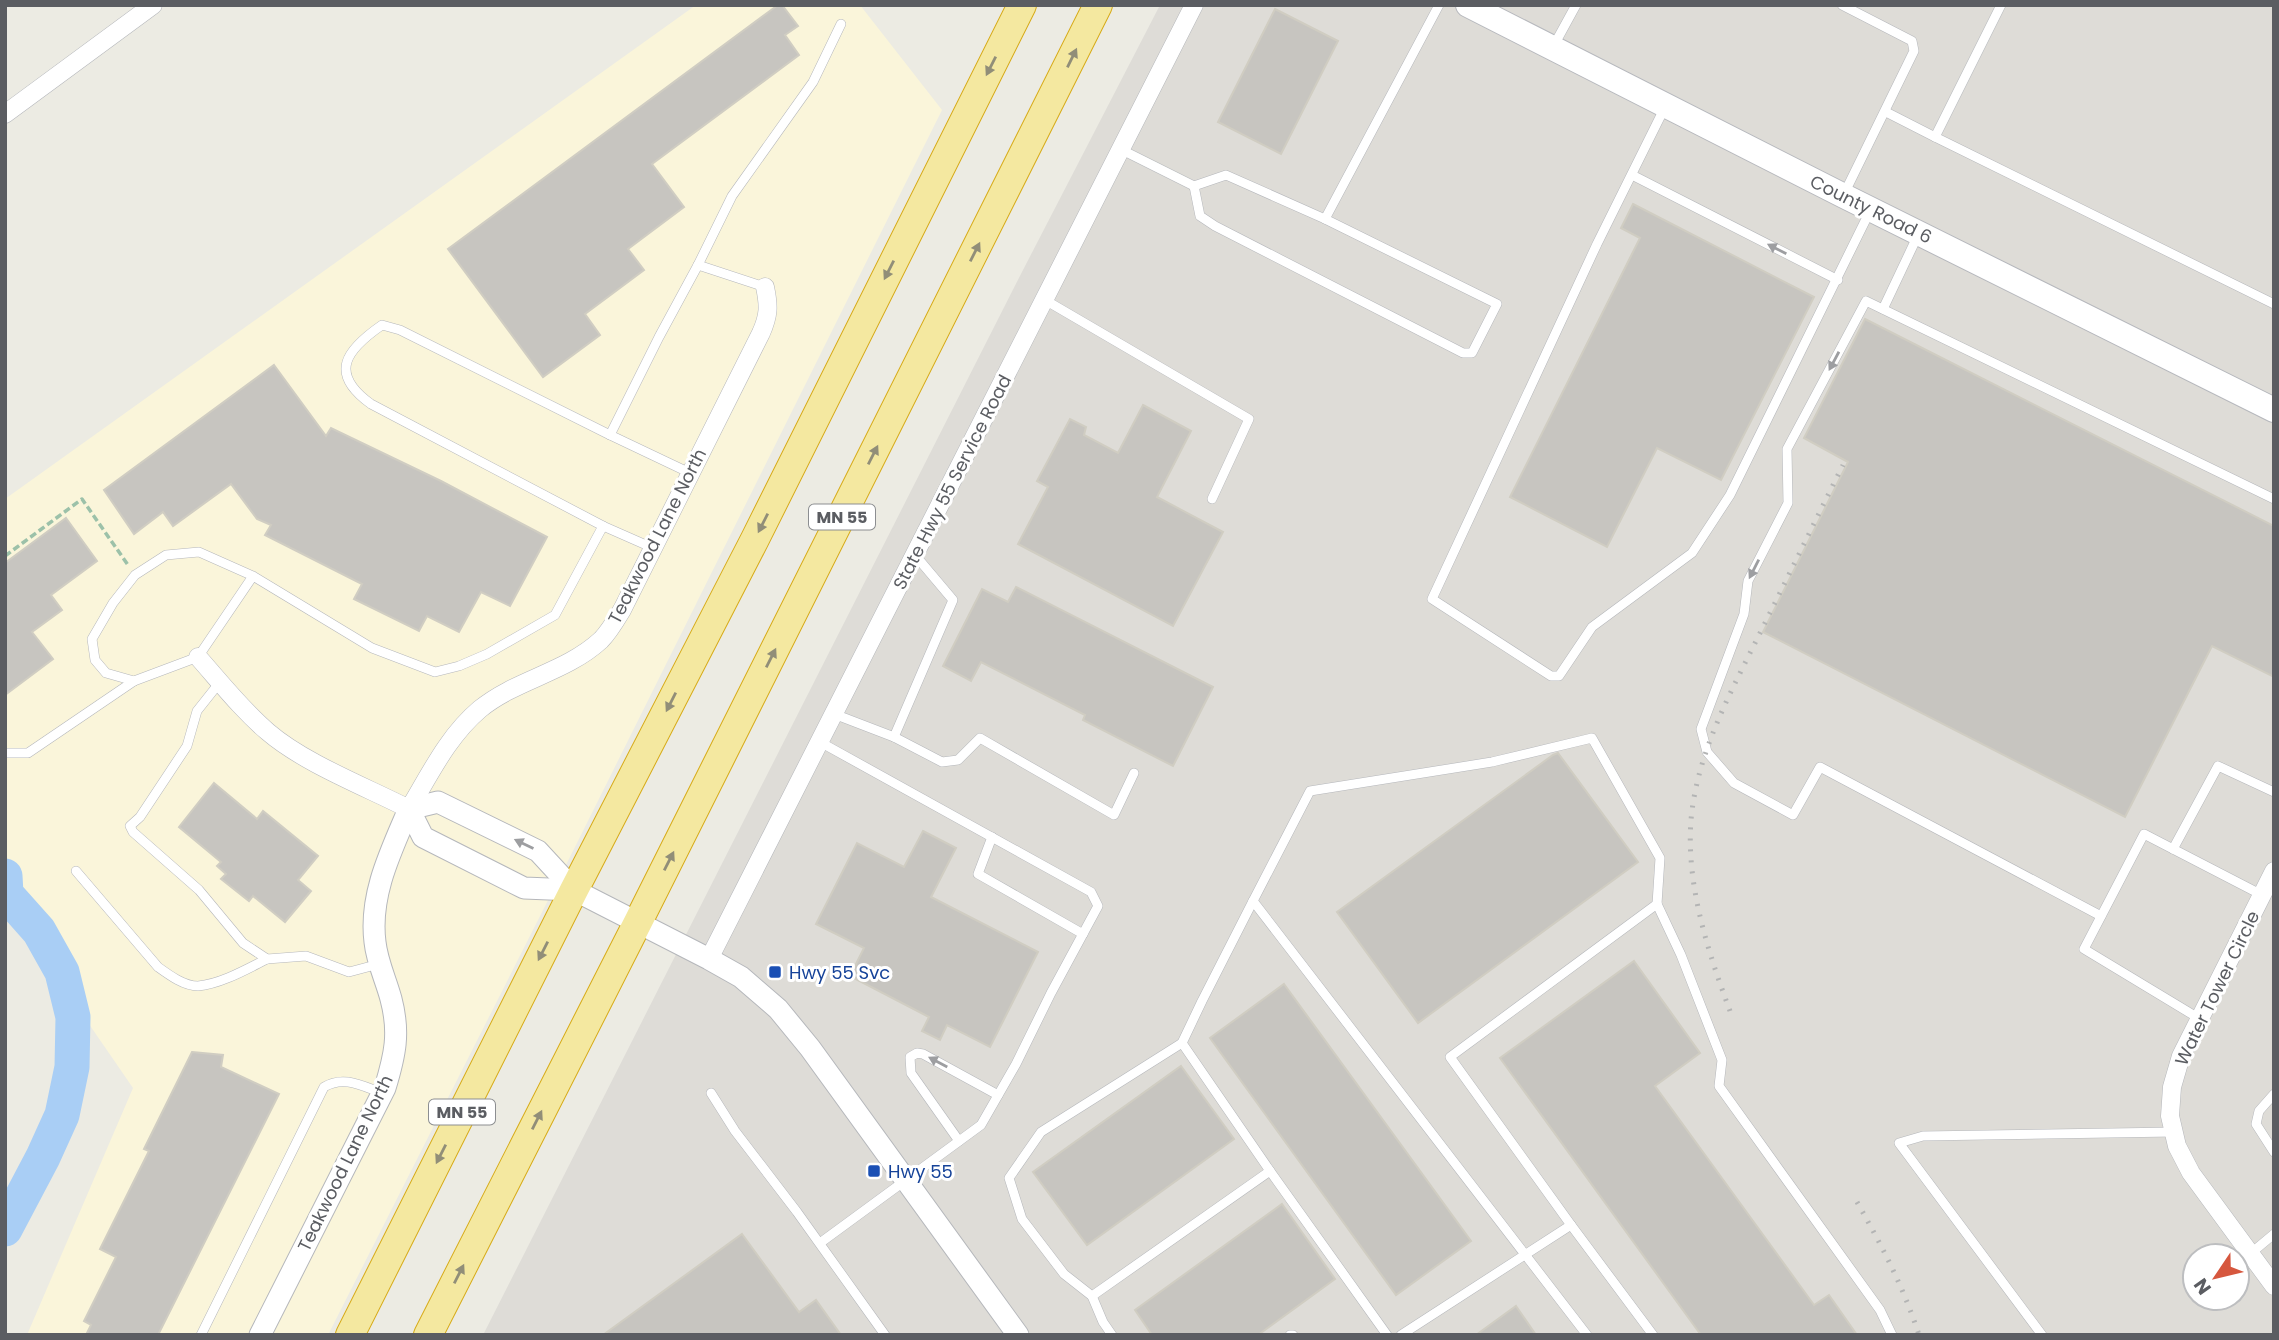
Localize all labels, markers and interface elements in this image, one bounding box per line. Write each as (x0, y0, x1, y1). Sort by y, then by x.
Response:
one-way arrow (1066, 48, 1077, 68)
one-way arrow (986, 56, 997, 76)
street label: County Road 6 (1806, 169, 1936, 249)
one-way arrow (969, 241, 981, 261)
one-way arrow (1767, 243, 1787, 254)
one-way arrow (884, 260, 895, 280)
one-way arrow (1828, 351, 1840, 371)
street label: State Hwy 55 Service Road (887, 370, 1017, 594)
street label: Teakwood Lane North (602, 444, 712, 628)
one-way arrow (868, 445, 879, 465)
road number: MN 55 (809, 504, 875, 530)
one-way arrow (758, 513, 769, 533)
one-way arrow (1748, 559, 1759, 579)
one-way arrow (765, 648, 776, 668)
one-way arrow (665, 692, 677, 712)
one-way arrow (514, 839, 534, 850)
one-way arrow (663, 851, 674, 871)
street label: Water Tower Circle (2169, 906, 2265, 1070)
one-way arrow (537, 941, 548, 961)
place label: Hwy 55 Svc (789, 960, 890, 985)
marker: Hwy 55 Svc (767, 964, 783, 980)
one-way arrow (928, 1056, 948, 1068)
street label: Teakwood Lane North (291, 1071, 399, 1255)
road number: MN 55 (429, 1100, 495, 1124)
one-way arrow (531, 1110, 542, 1130)
one-way arrow (435, 1144, 446, 1164)
place label: Hwy 55 (888, 1159, 953, 1184)
marker: Hwy 55 (866, 1163, 882, 1179)
north arrow (2181, 1242, 2251, 1312)
one-way arrow (453, 1264, 464, 1284)
text: N (2187, 1273, 2218, 1300)

